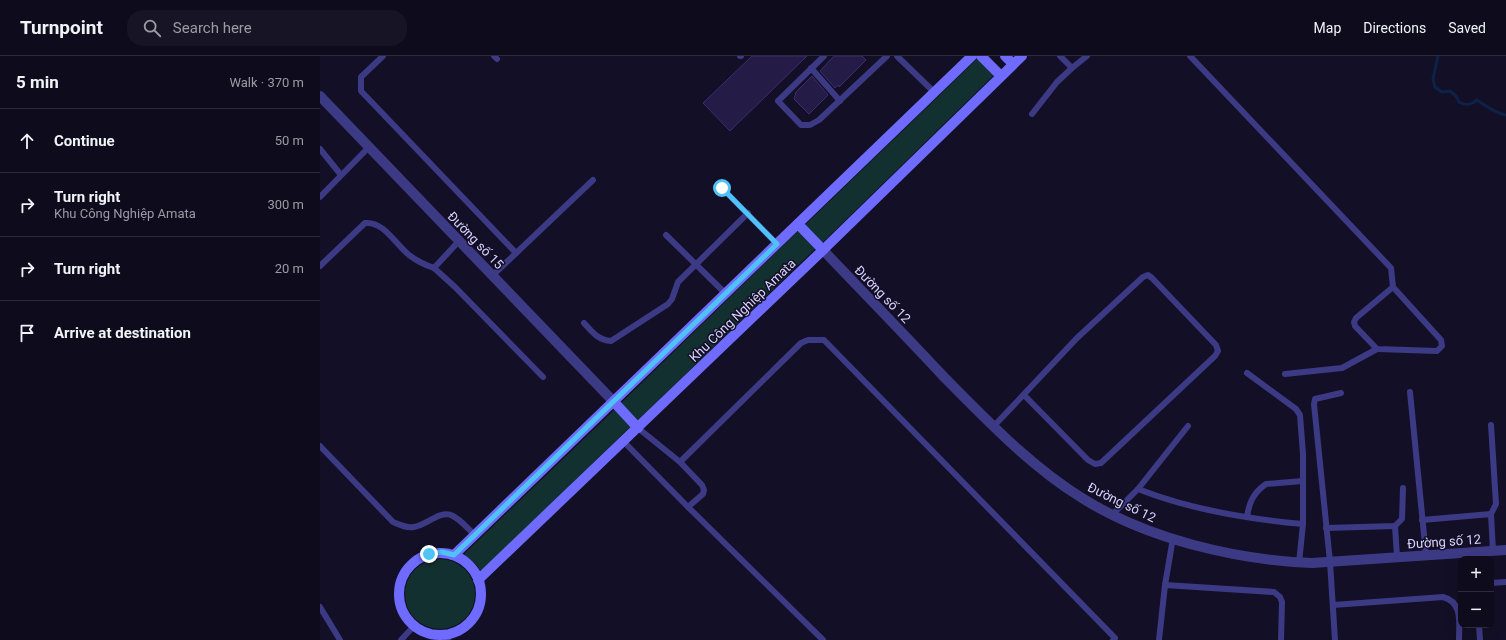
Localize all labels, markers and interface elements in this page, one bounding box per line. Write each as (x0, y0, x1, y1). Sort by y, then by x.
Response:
search box (127, 10, 407, 46)
text: Turnpoint (20, 16, 103, 39)
icon: search (141, 17, 163, 39)
text: Search here (173, 19, 252, 37)
text: Map (1314, 20, 1341, 36)
text: Directions (1363, 20, 1426, 36)
text: Saved (1448, 20, 1486, 36)
text: 5 min (16, 72, 59, 92)
text: Walk · 370 m (229, 75, 304, 90)
icon: ahead (16, 130, 38, 152)
text: Continue (54, 132, 115, 150)
text: 50 m (275, 133, 304, 148)
route start (713, 179, 731, 197)
text: Turn right (54, 188, 120, 206)
icon: right (16, 194, 38, 216)
text: 300 m (267, 197, 304, 212)
text: Khu Công Nghiệp Amata (54, 206, 196, 221)
street label: Đường số 15 (445, 209, 507, 272)
street label: Khu Công Nghiệp Amata (686, 256, 799, 365)
icon: right (16, 258, 38, 280)
text: Turn right (54, 260, 120, 278)
text: 20 m (275, 261, 304, 276)
street label: Đường số 12 (852, 263, 914, 326)
icon: arrive (16, 322, 38, 344)
text: Arrive at destination (54, 324, 191, 342)
street label: Đường số 12 (1085, 480, 1158, 525)
street label: Đường số 12 (1407, 531, 1481, 552)
route end (420, 545, 438, 563)
map controls (1458, 556, 1494, 628)
button: + (1458, 556, 1494, 592)
button: − (1458, 592, 1494, 628)

